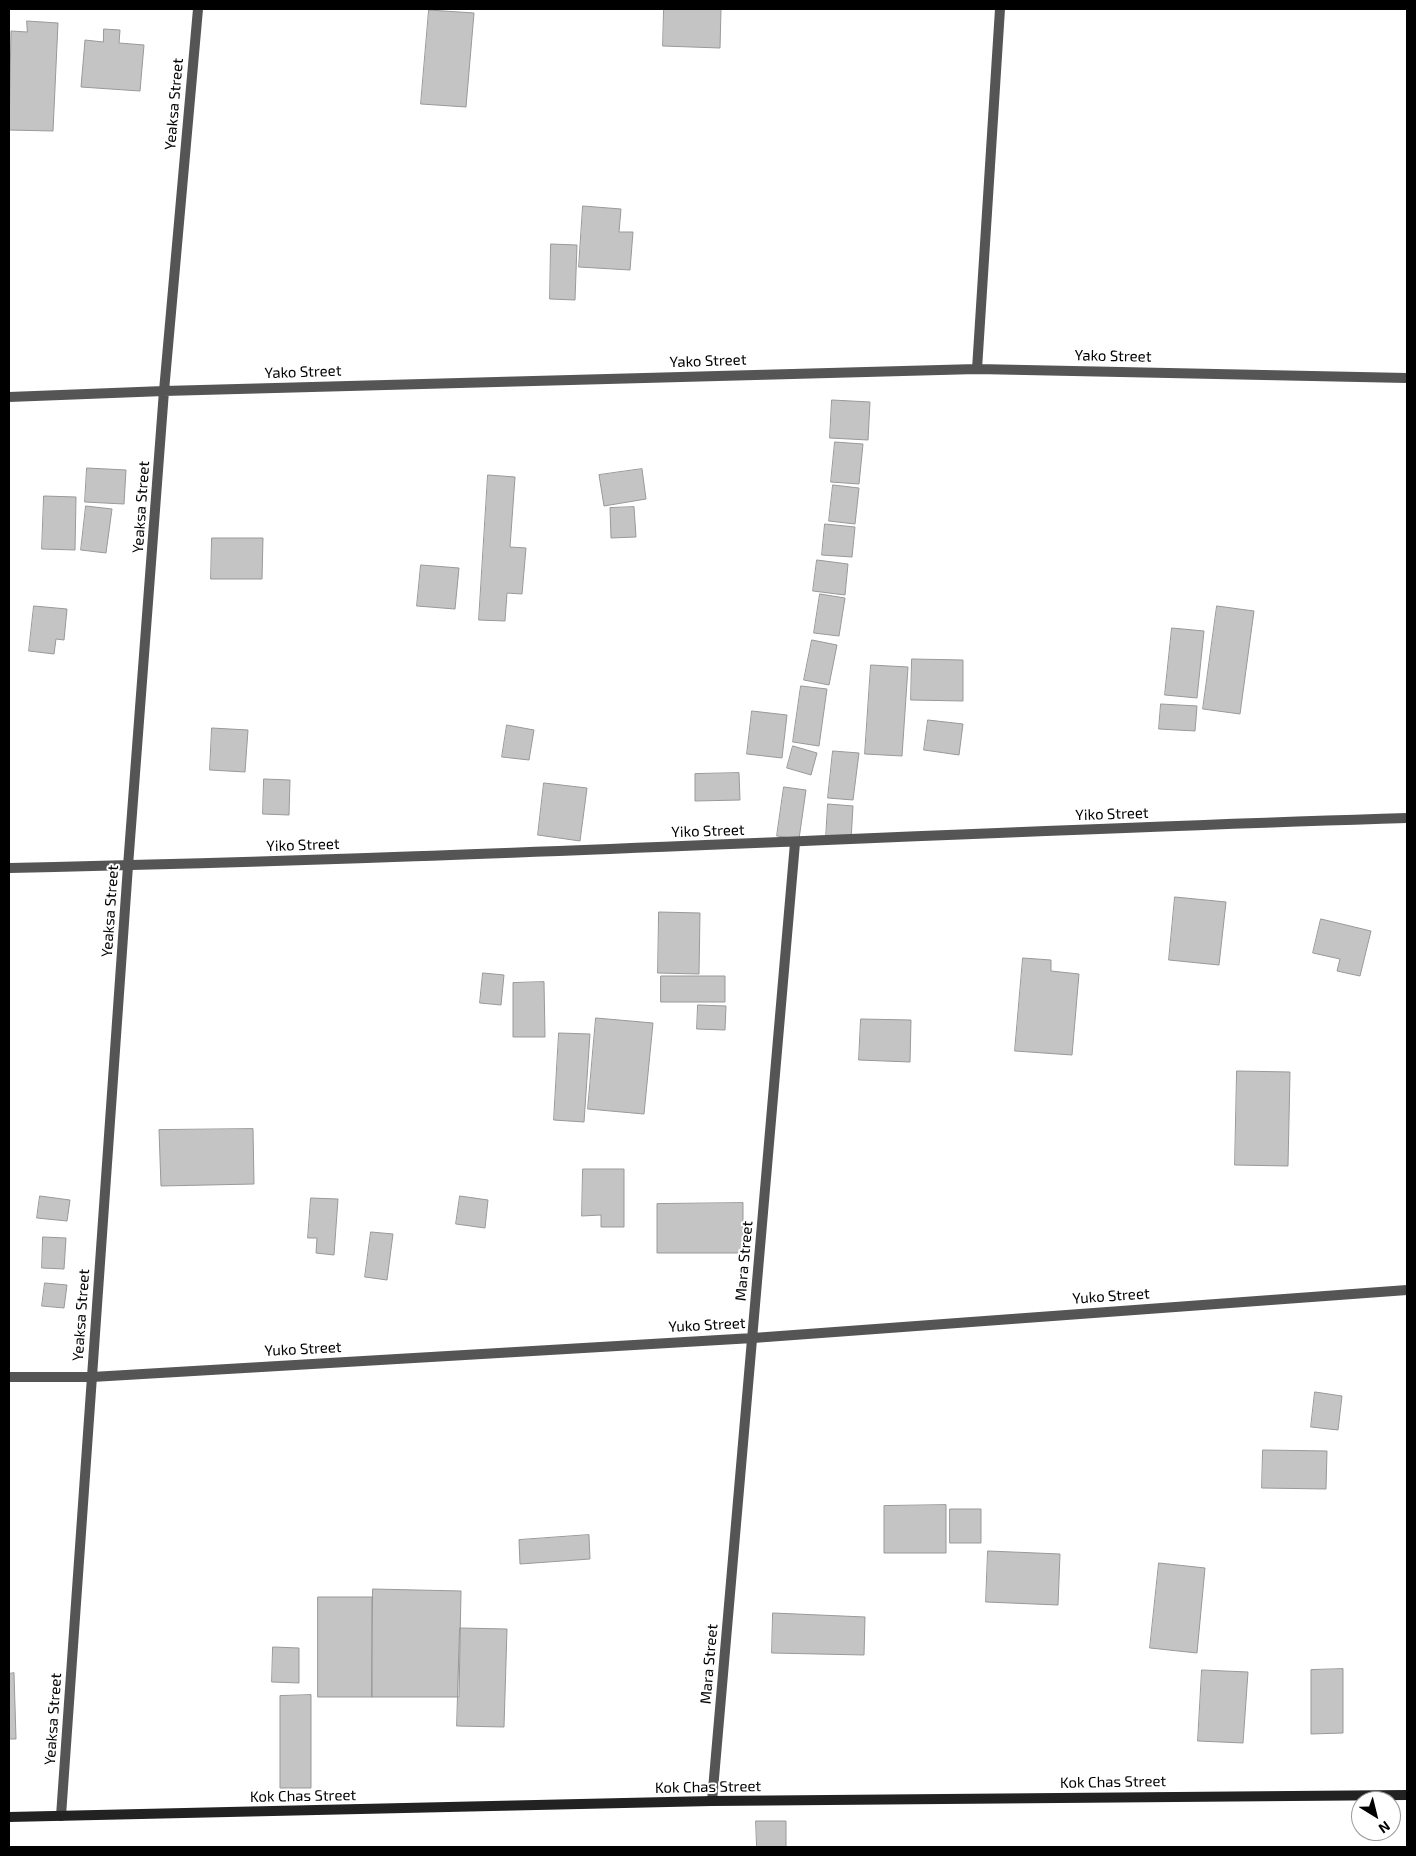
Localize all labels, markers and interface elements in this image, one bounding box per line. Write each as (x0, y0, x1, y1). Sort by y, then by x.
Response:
street label: Yeaksa Street (161, 57, 187, 151)
street label: Yako Street (1074, 346, 1152, 366)
street label: Yako Street (669, 351, 747, 371)
street label: Yako Street (264, 362, 342, 382)
street label: Yeaksa Street (129, 460, 153, 554)
street label: Yiko Street (1075, 804, 1149, 824)
street label: Yiko Street (671, 821, 745, 841)
street label: Yiko Street (266, 835, 340, 855)
street label: Yeaksa Street (98, 864, 122, 958)
street label: Mara Street (732, 1220, 756, 1302)
street label: Yeaksa Street (69, 1268, 93, 1362)
street label: Yuko Street (1072, 1284, 1150, 1308)
street label: Yuko Street (668, 1314, 746, 1336)
street label: Yuko Street (264, 1338, 342, 1360)
street label: Mara Street (697, 1623, 721, 1705)
street label: Yeaksa Street (41, 1672, 65, 1766)
street label: Kok Chas Street (1060, 1772, 1166, 1792)
street label: Kok Chas Street (655, 1777, 761, 1797)
street label: Kok Chas Street (250, 1786, 356, 1806)
north arrow (1351, 1791, 1401, 1841)
text: N (1375, 1818, 1394, 1838)

